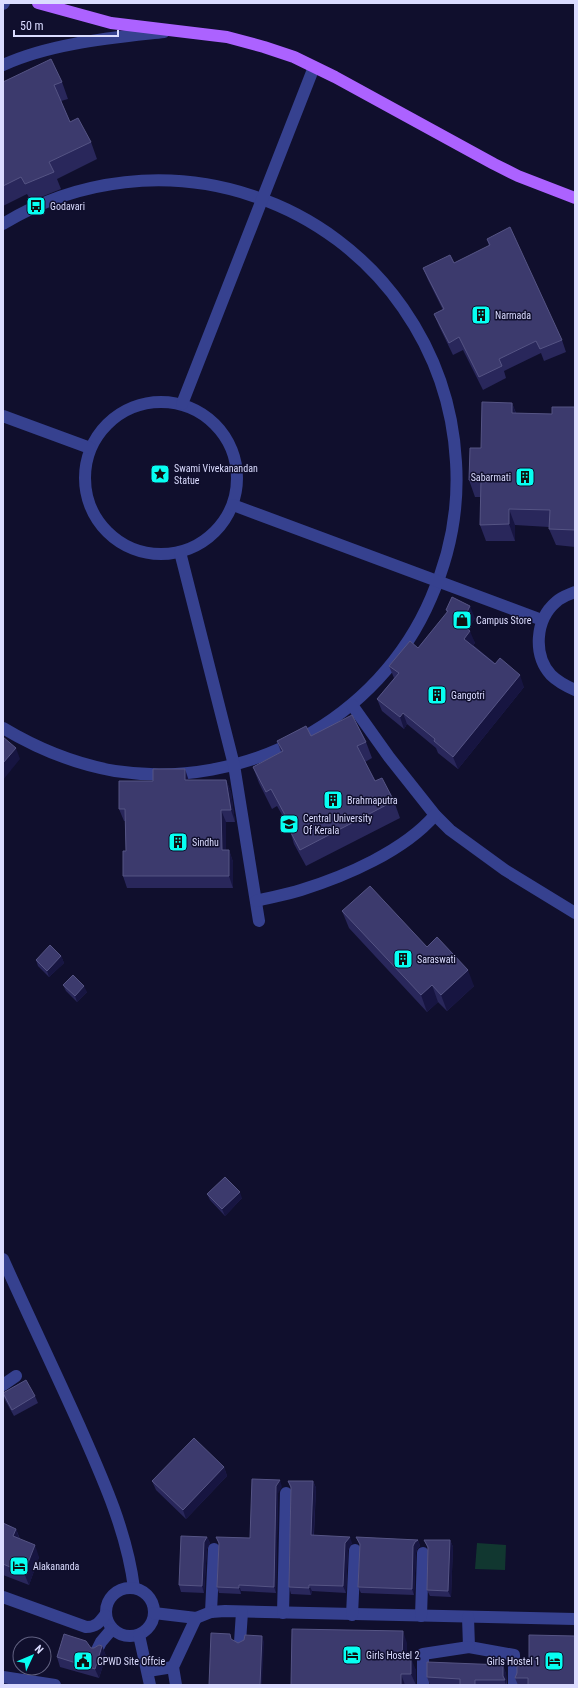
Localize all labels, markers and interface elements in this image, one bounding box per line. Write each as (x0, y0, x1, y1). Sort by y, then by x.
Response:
scale bar (14, 12, 118, 38)
text: 50 m (20, 19, 44, 33)
bus stop icon: Godavari (25, 195, 47, 217)
place label: Godavari (50, 201, 85, 212)
building icon: Narmada (470, 304, 492, 326)
place label: Narmada (495, 310, 531, 321)
place icon: Swami Vivekanandan Statue (149, 463, 171, 485)
place label: Swami Vivekanandan Statue (174, 463, 258, 486)
building icon: Sabarmati (514, 466, 536, 488)
place label: Sabarmati (471, 472, 511, 483)
shop icon: Campus Store (451, 609, 473, 631)
place label: Campus Store (476, 615, 532, 626)
building icon: Gangotri (426, 684, 448, 706)
place label: Gangotri (451, 690, 485, 701)
building icon: Brahmaputra (322, 789, 344, 811)
place label: Brahmaputra (347, 795, 398, 806)
school or university icon: Central University Of Kerala (278, 813, 300, 835)
place label: Central University Of Kerala (303, 813, 372, 836)
building icon: Sindhu (167, 831, 189, 853)
place label: Sindhu (192, 837, 219, 848)
building icon: Saraswati (392, 948, 414, 970)
place label: Saraswati (417, 954, 456, 965)
hotel icon: Alakananda (8, 1555, 30, 1577)
place label: Alakananda (33, 1561, 80, 1572)
north arrow (12, 1636, 52, 1676)
text: N (32, 1642, 46, 1657)
hotel icon: Girls Hostel 2 (341, 1644, 363, 1666)
public building icon: CPWD Site Offcie (72, 1650, 94, 1672)
place label: Girls Hostel 2 (366, 1650, 419, 1661)
hotel icon: Girls Hostel 1 (543, 1650, 565, 1672)
place label: CPWD Site Offcie (97, 1656, 165, 1667)
place label: Girls Hostel 1 (487, 1656, 540, 1667)

